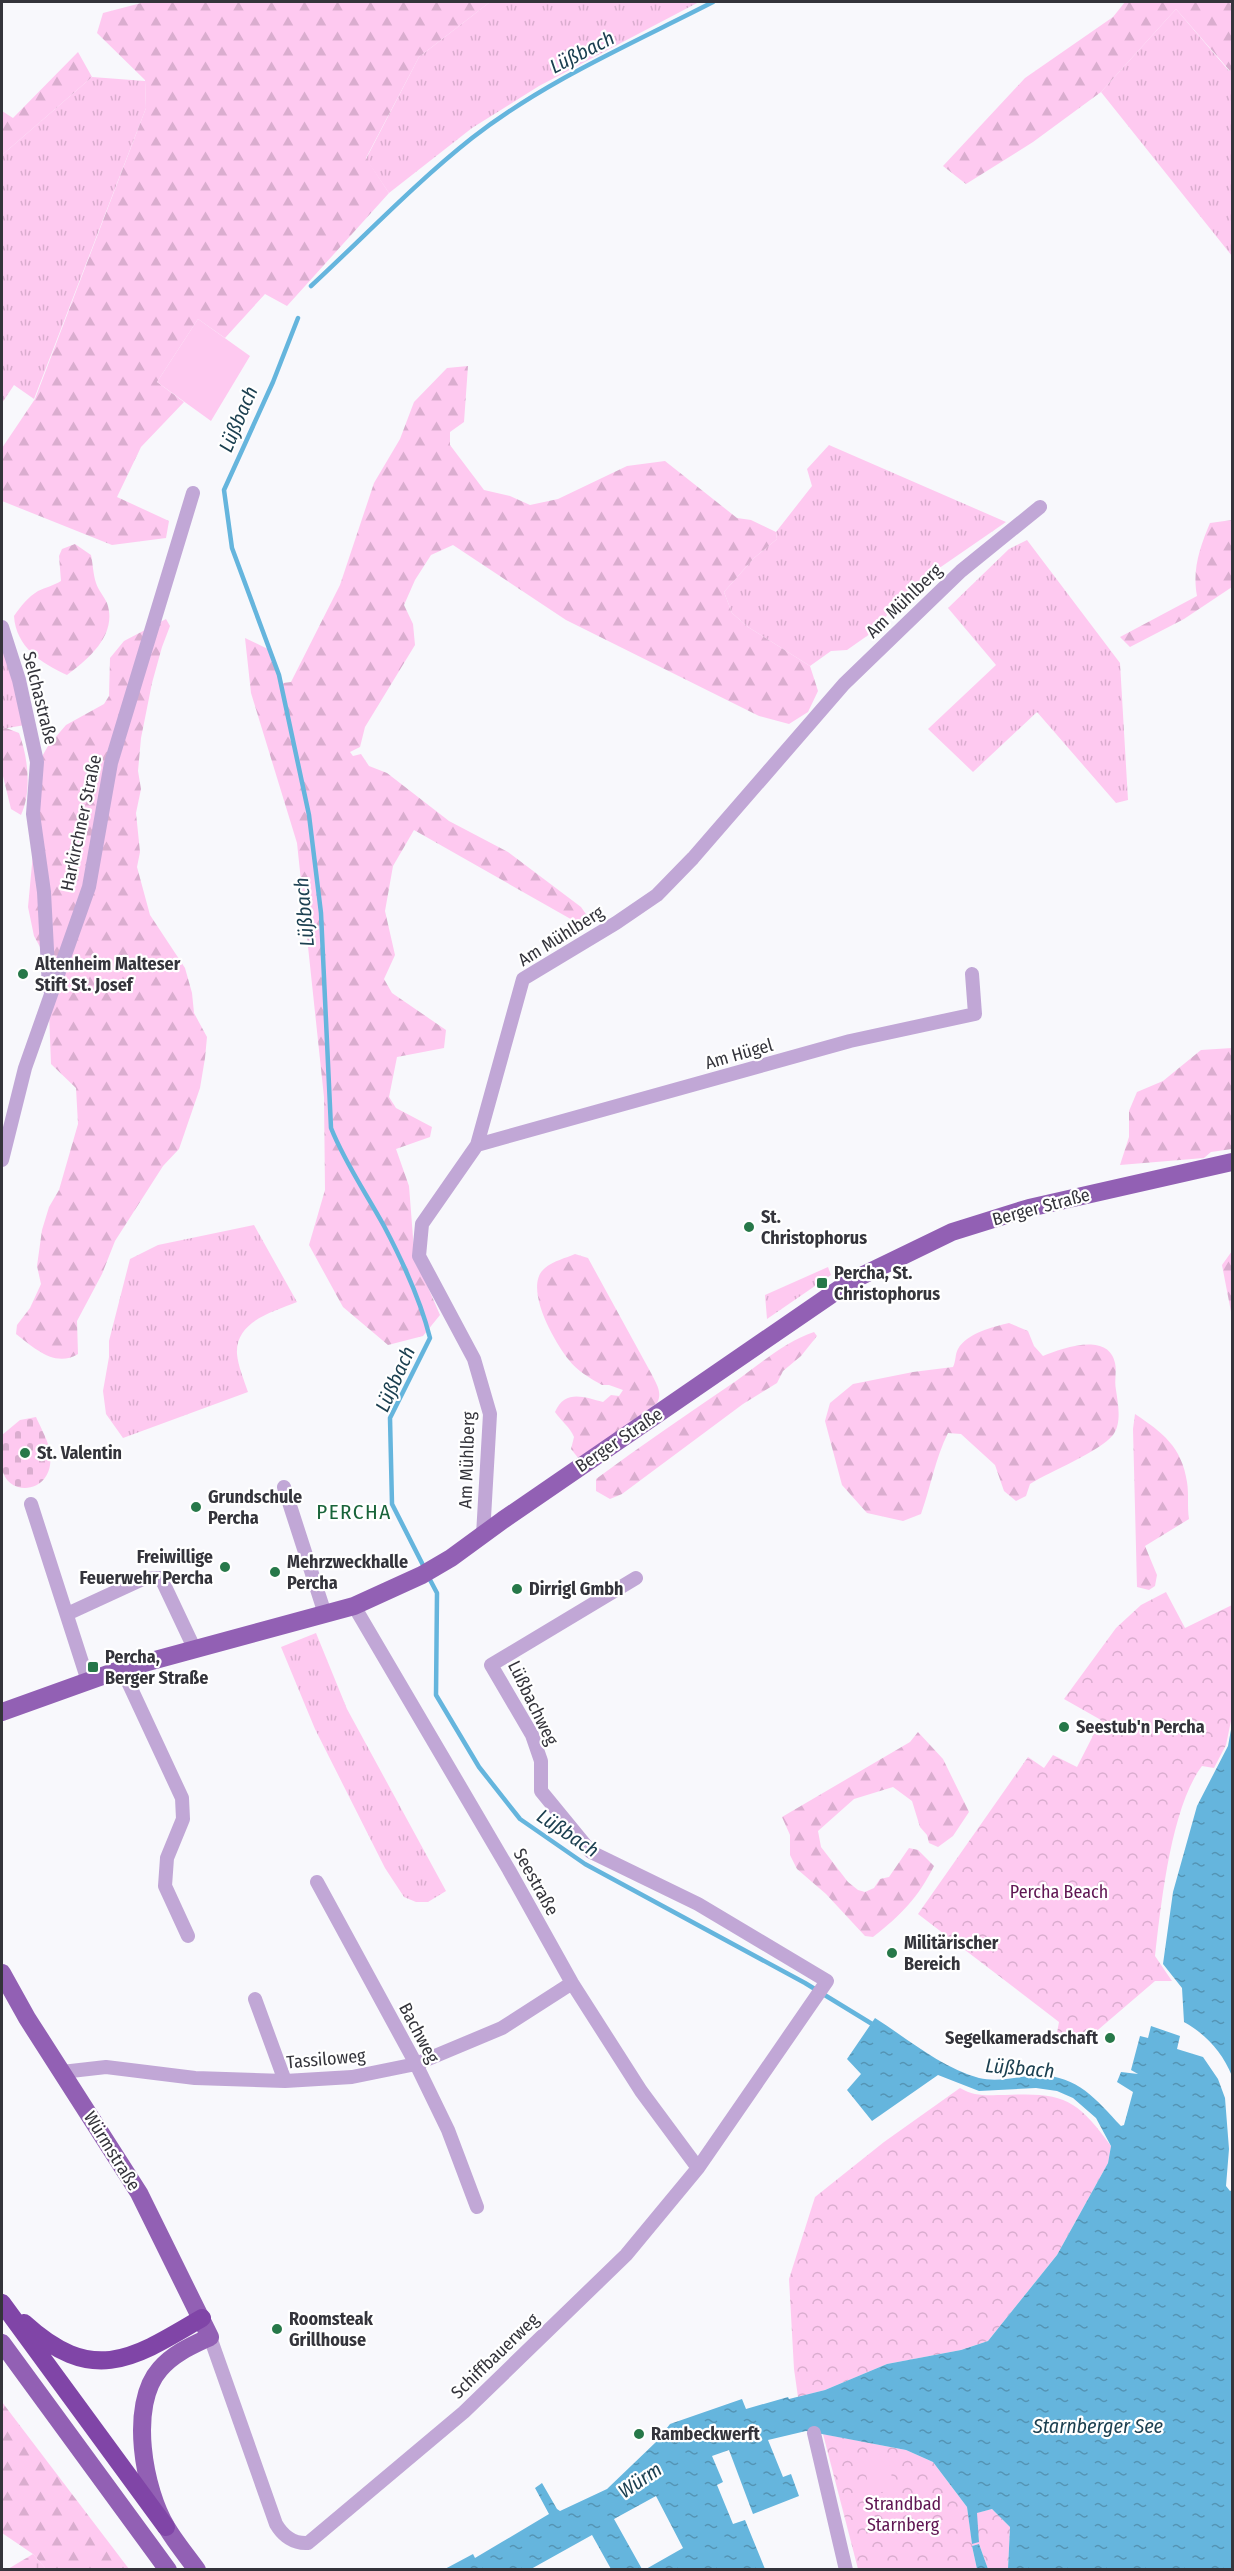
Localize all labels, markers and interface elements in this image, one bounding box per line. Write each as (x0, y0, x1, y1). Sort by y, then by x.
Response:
water label: Lüßbach (546, 26, 618, 78)
water label: Lüßbach (213, 382, 263, 456)
street label: Am Mühlberg (861, 559, 947, 643)
street label: Selchastraße (18, 649, 62, 747)
street label: Harkirchner Straße (56, 753, 106, 893)
water label: Lüßbach (289, 876, 319, 948)
street label: Am Mühlberg (514, 901, 608, 971)
place label: Altenheim Malteser Stift St. Josef (34, 953, 181, 996)
marker: Altenheim Malteser Stift St. Josef (16, 967, 30, 981)
street label: Am Hügel (702, 1034, 776, 1074)
street label: Berger Straße (990, 1183, 1092, 1231)
place label: St. Christophorus (761, 1206, 867, 1249)
marker: St. Christophorus (742, 1220, 756, 1234)
place label: Percha, St. Christophorus (834, 1262, 940, 1305)
marker: Percha, St. Christophorus (815, 1276, 829, 1290)
water label: Lüßbach (370, 1342, 420, 1416)
street label: Berger Straße (571, 1403, 667, 1477)
street label: Am Mühlberg (454, 1411, 480, 1509)
place label: St. Valentin (37, 1442, 122, 1464)
marker: St. Valentin (18, 1446, 32, 1460)
place label: Grundschule Percha (208, 1486, 302, 1529)
district label: PERCHA (316, 1499, 392, 1525)
marker: Grundschule Percha (189, 1500, 203, 1514)
place label: Freiwillige Feuerwehr Percha (80, 1546, 213, 1589)
place label: Mehrzweckhalle Percha (287, 1551, 408, 1594)
marker: Freiwillige Feuerwehr Percha (218, 1560, 232, 1574)
marker: Mehrzweckhalle Percha (268, 1565, 282, 1579)
place label: Dirrigl Gmbh (529, 1578, 623, 1600)
marker: Dirrigl Gmbh (510, 1582, 524, 1596)
place label: Percha, Berger Straße (105, 1646, 208, 1689)
street label: Lüßbachweg (503, 1657, 563, 1749)
marker: Percha, Berger Straße (86, 1660, 100, 1674)
place label: Seestub'n Percha (1076, 1716, 1205, 1738)
marker: Seestub'n Percha (1057, 1720, 1071, 1734)
water label: Lüßbach (533, 1804, 603, 1862)
street label: Seestraße (509, 1845, 563, 1919)
park label: Percha Beach (1010, 1881, 1108, 1903)
place label: Militärischer Bereich (904, 1932, 999, 1975)
marker: Militärischer Bereich (885, 1946, 899, 1960)
street label: Bachweg (394, 1999, 444, 2067)
place label: Segelkameradschaft (945, 2027, 1099, 2049)
marker: Segelkameradschaft (1103, 2031, 1117, 2045)
street label: Tassiloweg (286, 2045, 367, 2073)
water label: Lüßbach (984, 2053, 1056, 2083)
street label: Würmstraße (79, 2107, 145, 2195)
place label: Roomsteak Grillhouse (289, 2308, 374, 2351)
street label: Schiffbauerweg (446, 2308, 544, 2403)
marker: Roomsteak Grillhouse (270, 2322, 284, 2336)
water label: Starnberger See (1032, 2414, 1164, 2438)
place label: Rambeckwerft (651, 2423, 761, 2445)
marker: Rambeckwerft (632, 2427, 646, 2441)
water label: Würm (614, 2457, 666, 2503)
park label: Strandbad Starnberg (865, 2493, 941, 2536)

